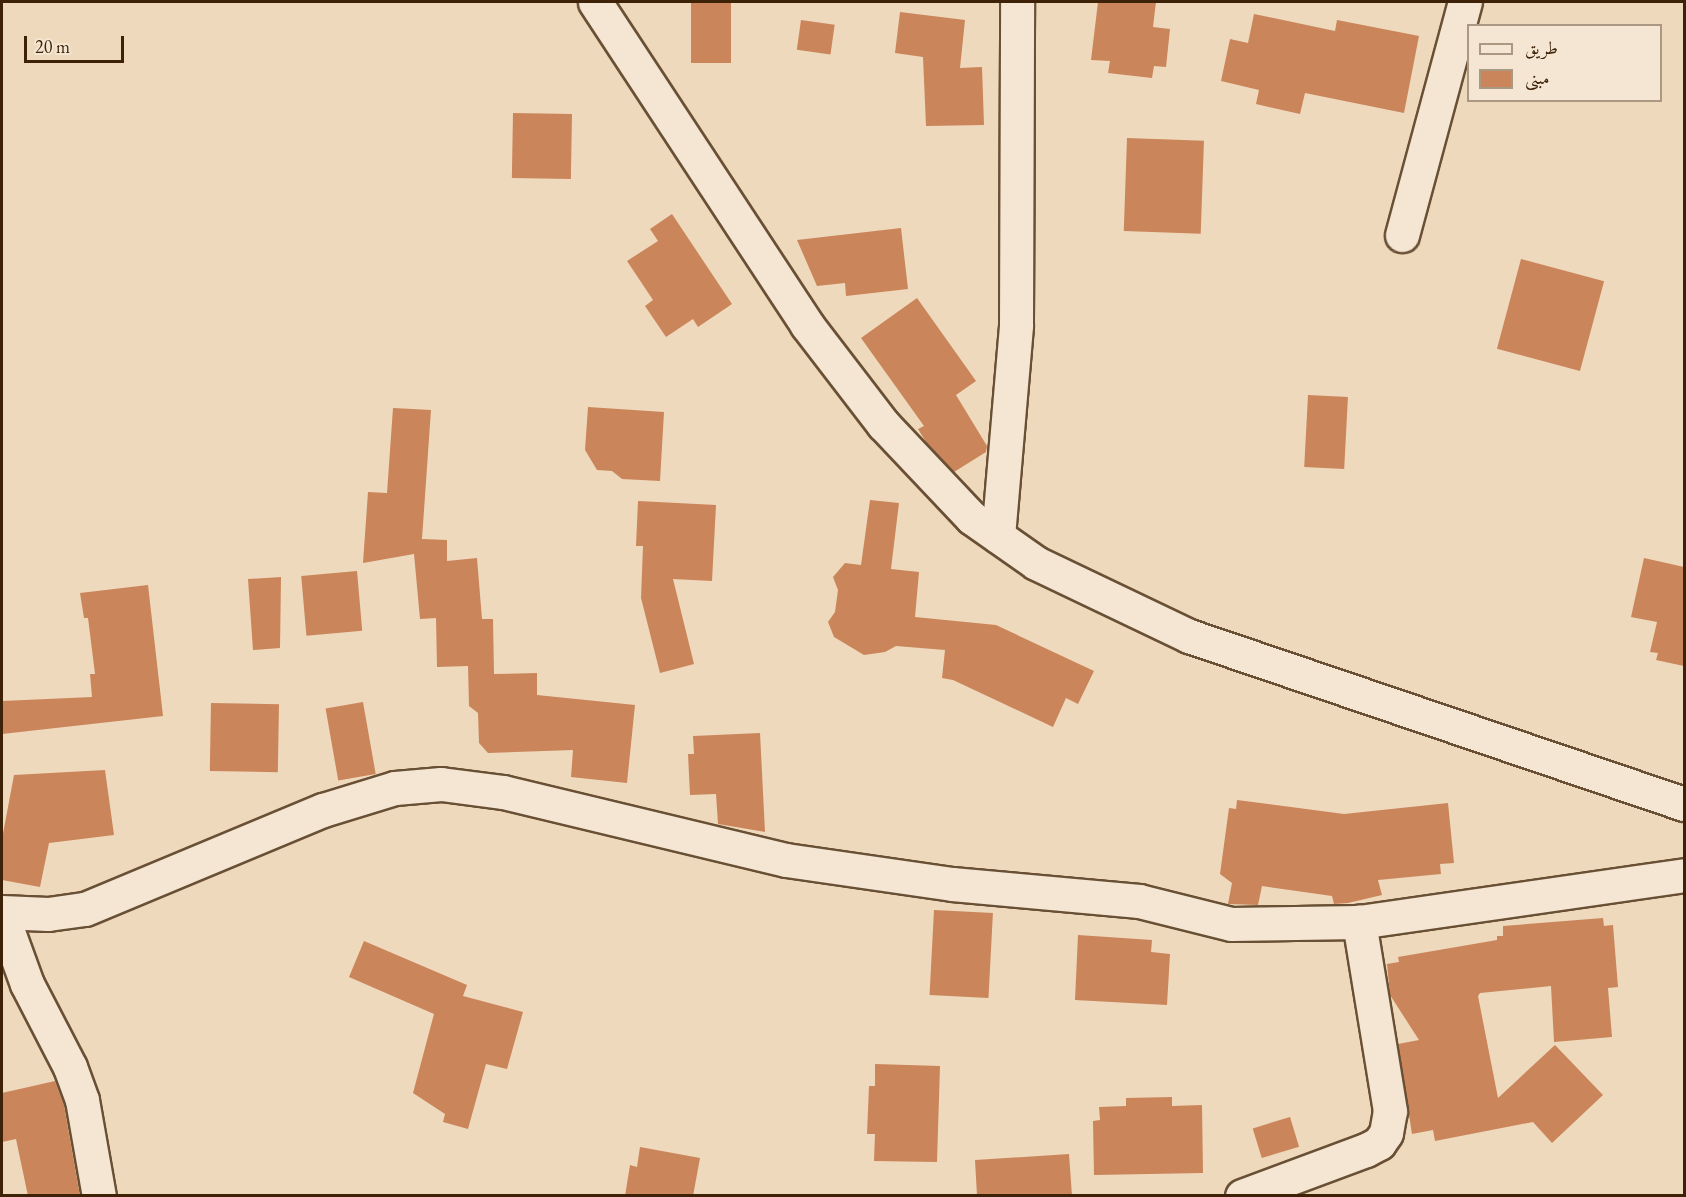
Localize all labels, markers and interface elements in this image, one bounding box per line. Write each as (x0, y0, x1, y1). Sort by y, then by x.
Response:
scale bar (27, 24, 128, 62)
legend (1467, 24, 1662, 102)
text: 20 m (35, 35, 70, 58)
text: طريق (1525, 36, 1558, 59)
text: مبنى (1525, 66, 1550, 89)

